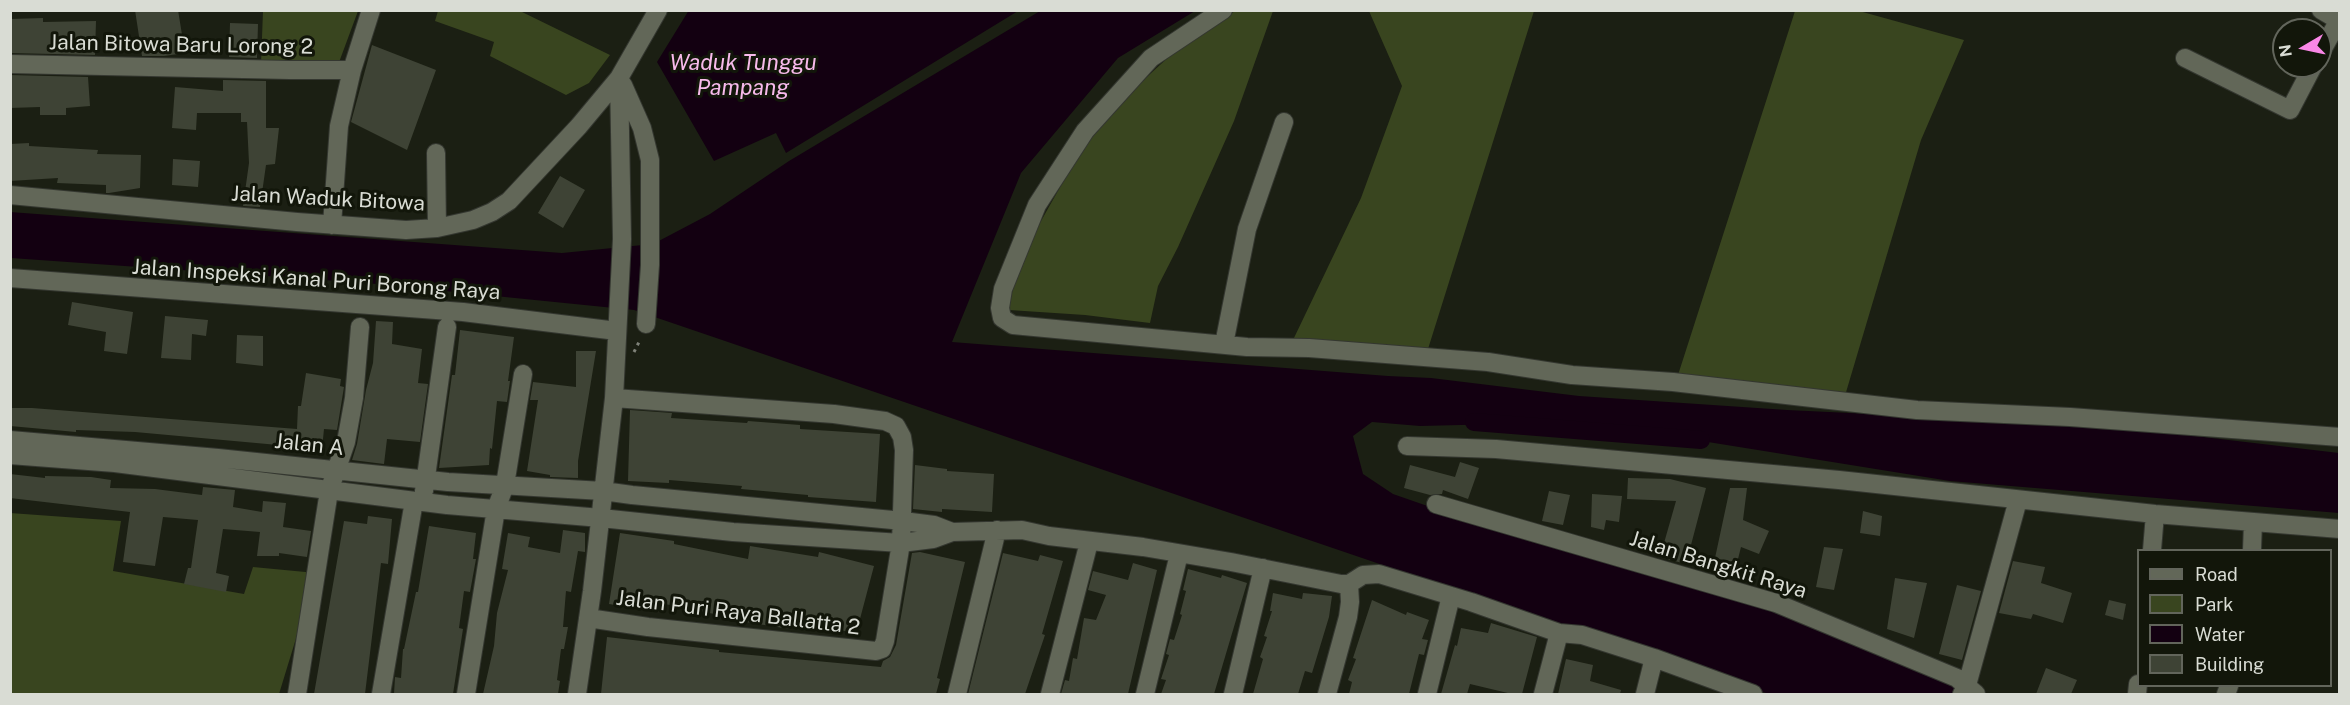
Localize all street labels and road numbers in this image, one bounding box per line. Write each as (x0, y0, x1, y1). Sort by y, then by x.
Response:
street label: Jalan Bitowa Baru Lorong 2 (49, 30, 313, 60)
street label: Jalan Waduk Bitowa (230, 181, 426, 217)
street label: Jalan Inspeksi Kanal Puri Borong Raya (131, 255, 501, 305)
street label: Jalan A (273, 429, 345, 461)
street label: Jalan Bangkit Raya (1626, 526, 1810, 604)
street label: Jalan Puri Raya Ballatta 2 (615, 586, 861, 640)

